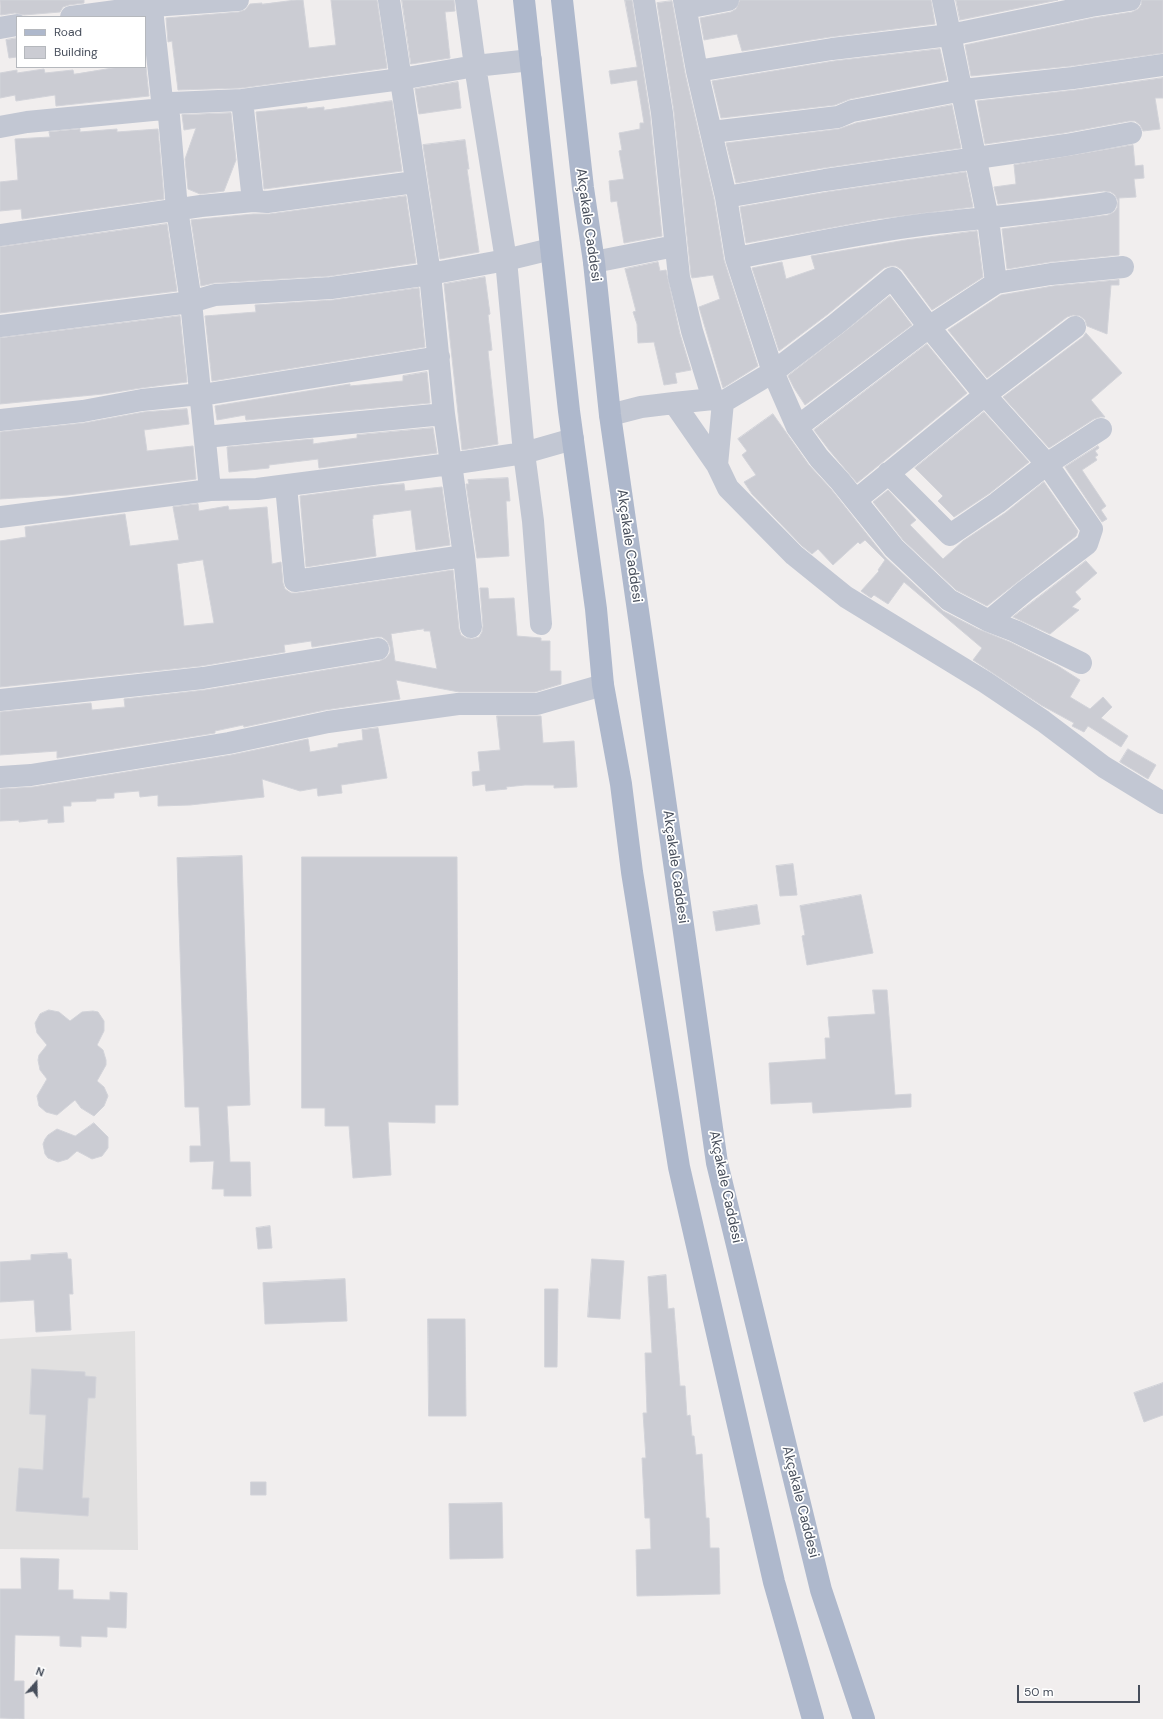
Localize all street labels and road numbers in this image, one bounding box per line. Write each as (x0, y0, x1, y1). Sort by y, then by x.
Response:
street label: Akçakale Caddesi (572, 167, 604, 283)
street label: Akçakale Caddesi (613, 488, 645, 604)
street label: Akçakale Caddesi (659, 809, 691, 925)
street label: Akçakale Caddesi (705, 1129, 745, 1245)
street label: Akçakale Caddesi (778, 1444, 822, 1560)

